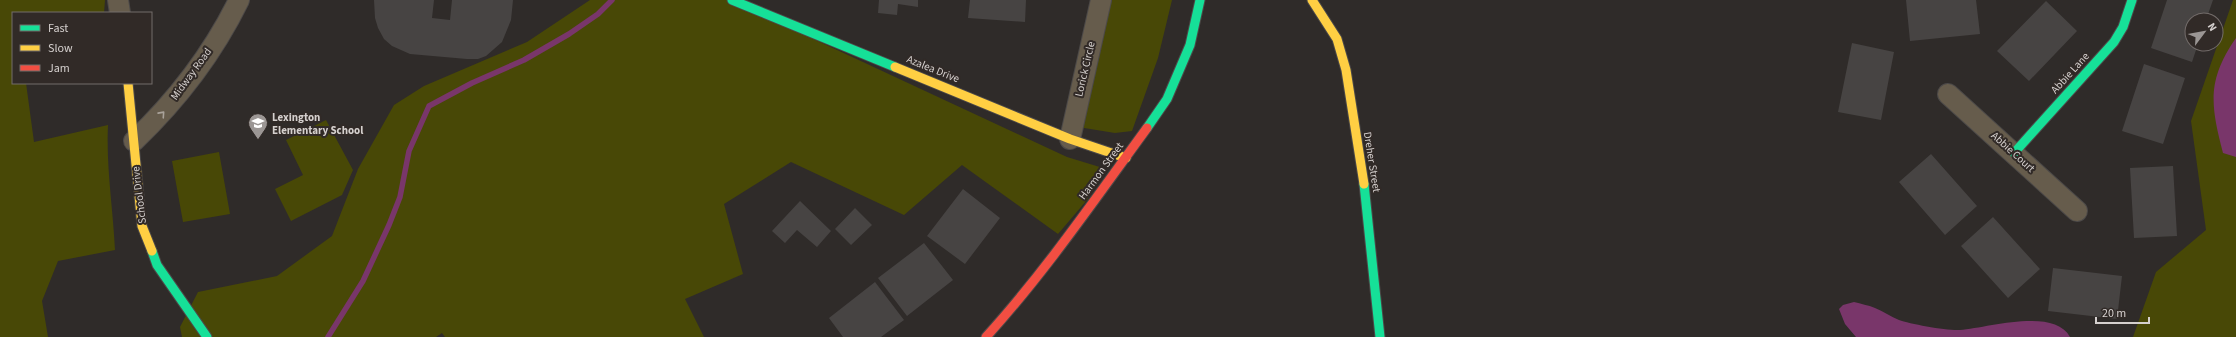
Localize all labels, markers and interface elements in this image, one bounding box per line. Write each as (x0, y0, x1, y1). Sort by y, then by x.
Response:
legend (12, 12, 152, 84)
north arrow (2184, 12, 2224, 52)
text: Fast (48, 20, 68, 37)
text: N (2204, 20, 2220, 34)
street label: Lorick Circle (1071, 39, 1099, 98)
text: Slow (48, 40, 73, 57)
street label: Midway Road (167, 45, 215, 103)
street label: Abbie Lane (2047, 49, 2093, 97)
street label: Azalea Drive (904, 52, 962, 87)
text: Jam (48, 60, 70, 77)
place label: Lexington Elementary School (272, 110, 364, 138)
one-way arrow (157, 111, 164, 118)
school or university icon: Lexington Elementary School (247, 112, 269, 140)
street label: Abbie Court (1988, 128, 2038, 176)
street label: Dreher Street (1360, 131, 1384, 194)
street label: Harmon Street (1075, 139, 1127, 203)
street label: School Drive (128, 165, 150, 225)
scale bar (2096, 299, 2149, 325)
text: 20 m (2102, 305, 2126, 322)

